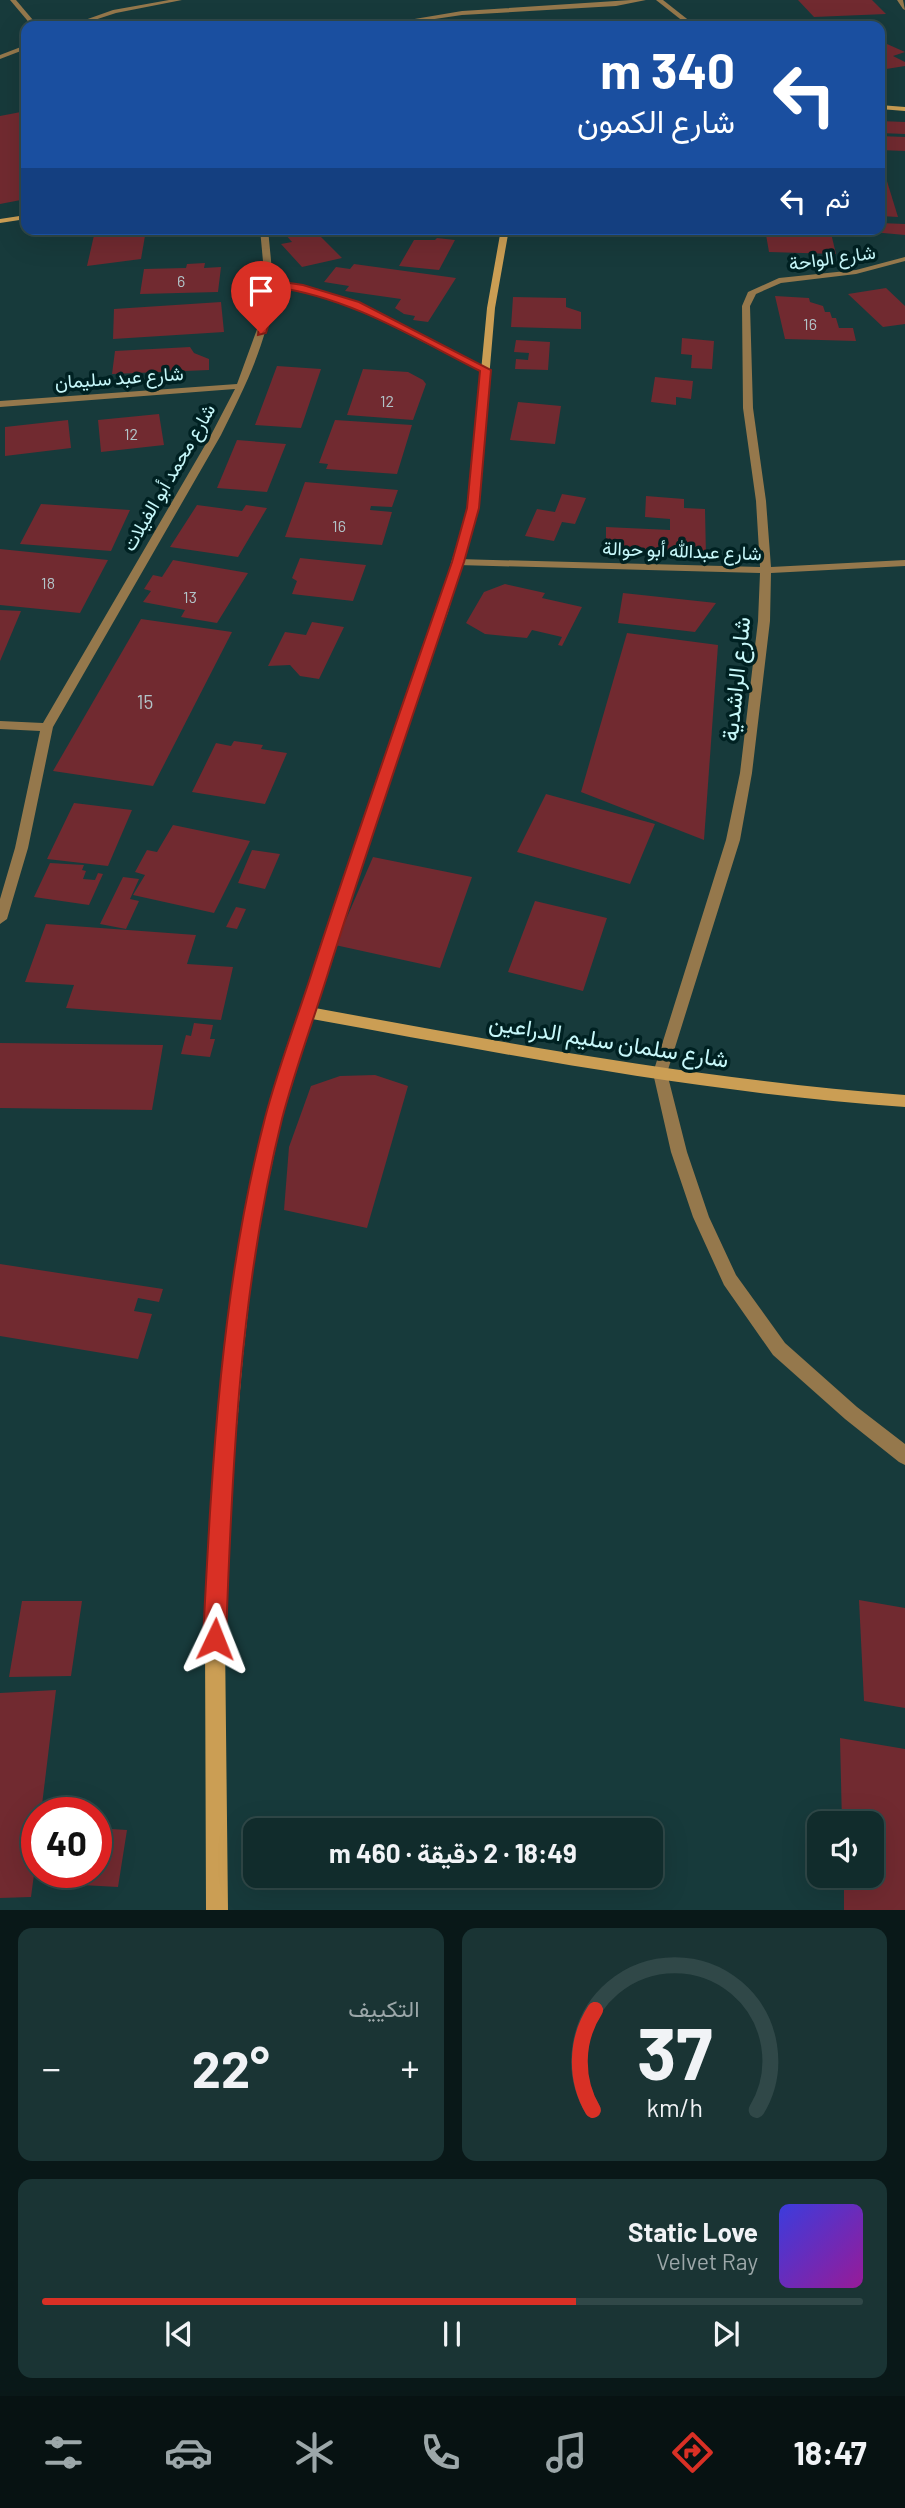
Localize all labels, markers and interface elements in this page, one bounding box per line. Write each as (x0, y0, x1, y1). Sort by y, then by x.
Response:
text: 340 m (600, 40, 735, 99)
icon: left (759, 49, 850, 140)
text: شارع الكمون (577, 101, 735, 139)
icon: left (774, 182, 812, 220)
text: ثم (826, 182, 850, 213)
street label: شارع الواحة (787, 240, 877, 276)
pin (231, 261, 291, 333)
house number: 6 (177, 271, 185, 290)
icon: arrive (242, 272, 280, 310)
house number: 16 (803, 314, 817, 333)
street label: شارع عبد سليمان (54, 361, 184, 395)
house number: 12 (380, 391, 394, 410)
street label: شارع محمد أبو الفيلات (116, 399, 221, 556)
house number: 12 (124, 424, 138, 443)
house number: 16 (332, 516, 346, 535)
street label: شارع عبدالله أبو حوالة (602, 536, 762, 566)
house number: 18 (41, 573, 55, 592)
house number: 13 (183, 587, 197, 606)
street label: شارع الراشدية (715, 615, 758, 743)
house number: 15 (137, 690, 153, 713)
street label: شارع سلمان سليم الدراعين (487, 1007, 731, 1076)
position arrow (178, 1602, 252, 1676)
speed limit sign: 40 (21, 1797, 112, 1888)
map controls (807, 1811, 884, 1888)
button: sound (807, 1811, 884, 1888)
text: 18:49 · 2 دقيقة · 460 m (329, 1837, 577, 1868)
text: التكييف (348, 1994, 420, 2022)
text: 37 (637, 2008, 712, 2096)
text: 22° (192, 2036, 270, 2098)
text: − (42, 2044, 61, 2090)
text: + (400, 2044, 419, 2090)
text: km/h (646, 2092, 703, 2122)
text: Static Love (628, 2216, 758, 2247)
text: Velvet Ray (656, 2247, 758, 2275)
icon: previous (160, 2315, 198, 2353)
icon: pause (433, 2315, 471, 2353)
icon: next (707, 2315, 745, 2353)
icon: filters (39, 2428, 88, 2477)
icon: car (164, 2428, 213, 2477)
icon: climate (290, 2428, 339, 2477)
icon: phone (416, 2428, 465, 2477)
icon: music (542, 2428, 591, 2477)
icon: directions (668, 2428, 717, 2477)
text: 18:47 (793, 2433, 867, 2471)

